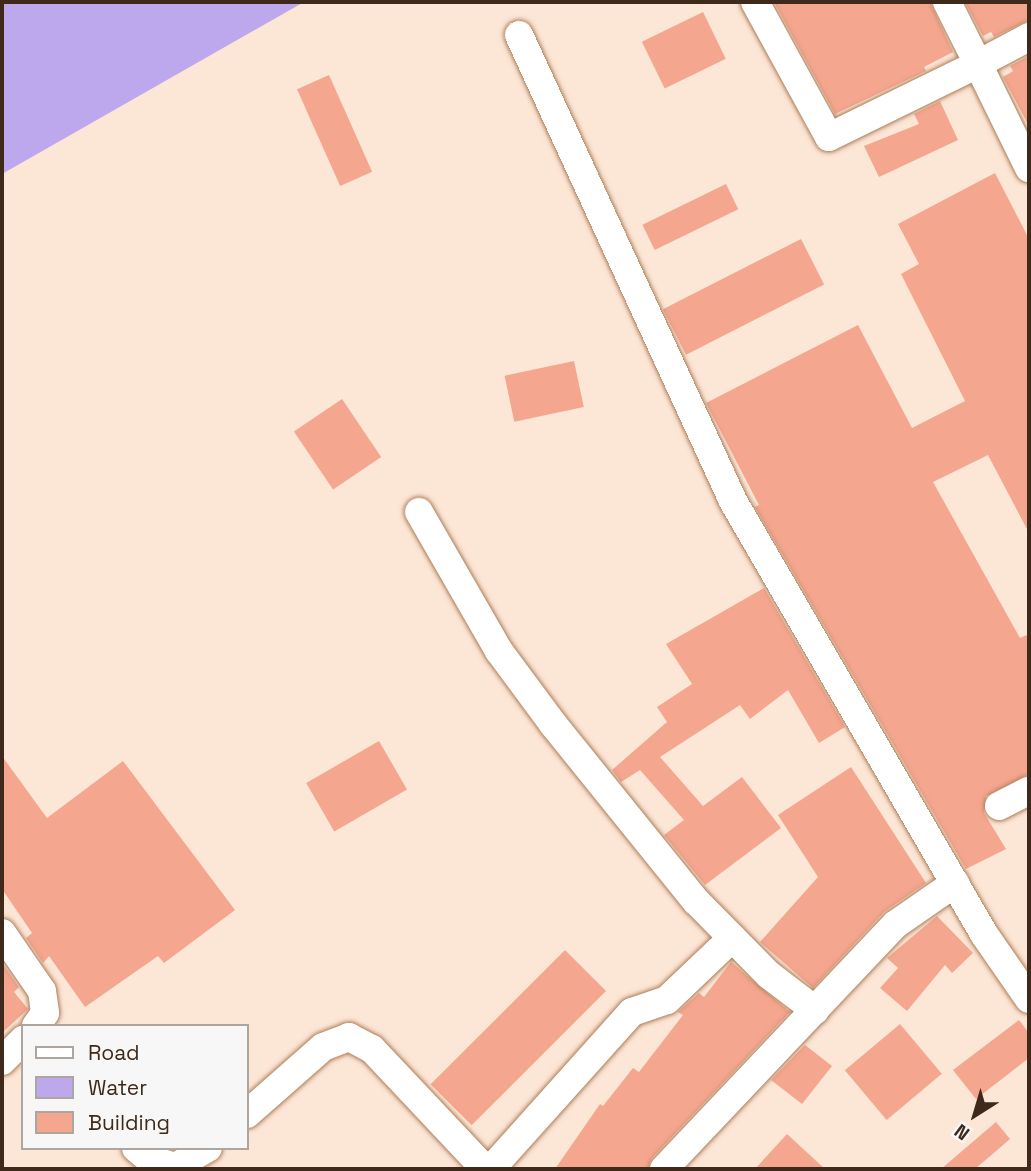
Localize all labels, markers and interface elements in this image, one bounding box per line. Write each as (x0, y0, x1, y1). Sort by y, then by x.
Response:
legend (21, 1024, 248, 1150)
text: Road (88, 1039, 140, 1066)
text: Water (88, 1074, 147, 1101)
north arrow (940, 1080, 1010, 1150)
text: Building (88, 1109, 170, 1136)
text: N (949, 1118, 975, 1146)

